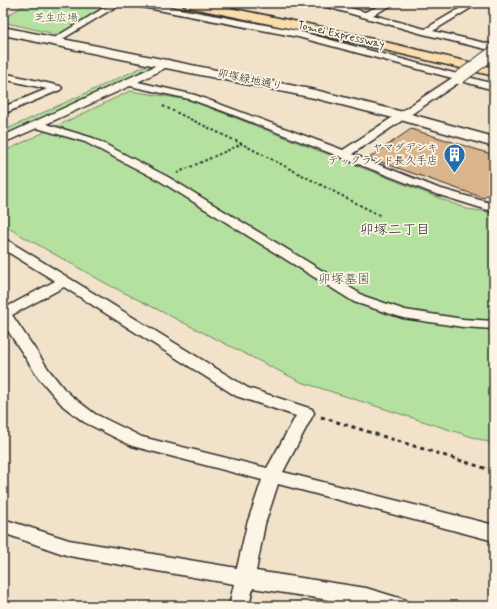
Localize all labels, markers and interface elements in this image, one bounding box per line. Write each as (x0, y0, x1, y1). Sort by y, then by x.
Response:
park label: 芝生広場 (34, 11, 78, 25)
street label: Tomei Expressway (296, 18, 386, 52)
street label: 卯塚緑地通り (216, 66, 284, 94)
place label: ヤマダデンキ テックランド長久手店 (328, 141, 438, 168)
building icon: ヤマダデンキ テックランド長久手店 (441, 141, 467, 174)
district label: 卯塚二丁目 (360, 221, 430, 239)
park label: 卯塚墓園 (318, 271, 370, 288)

